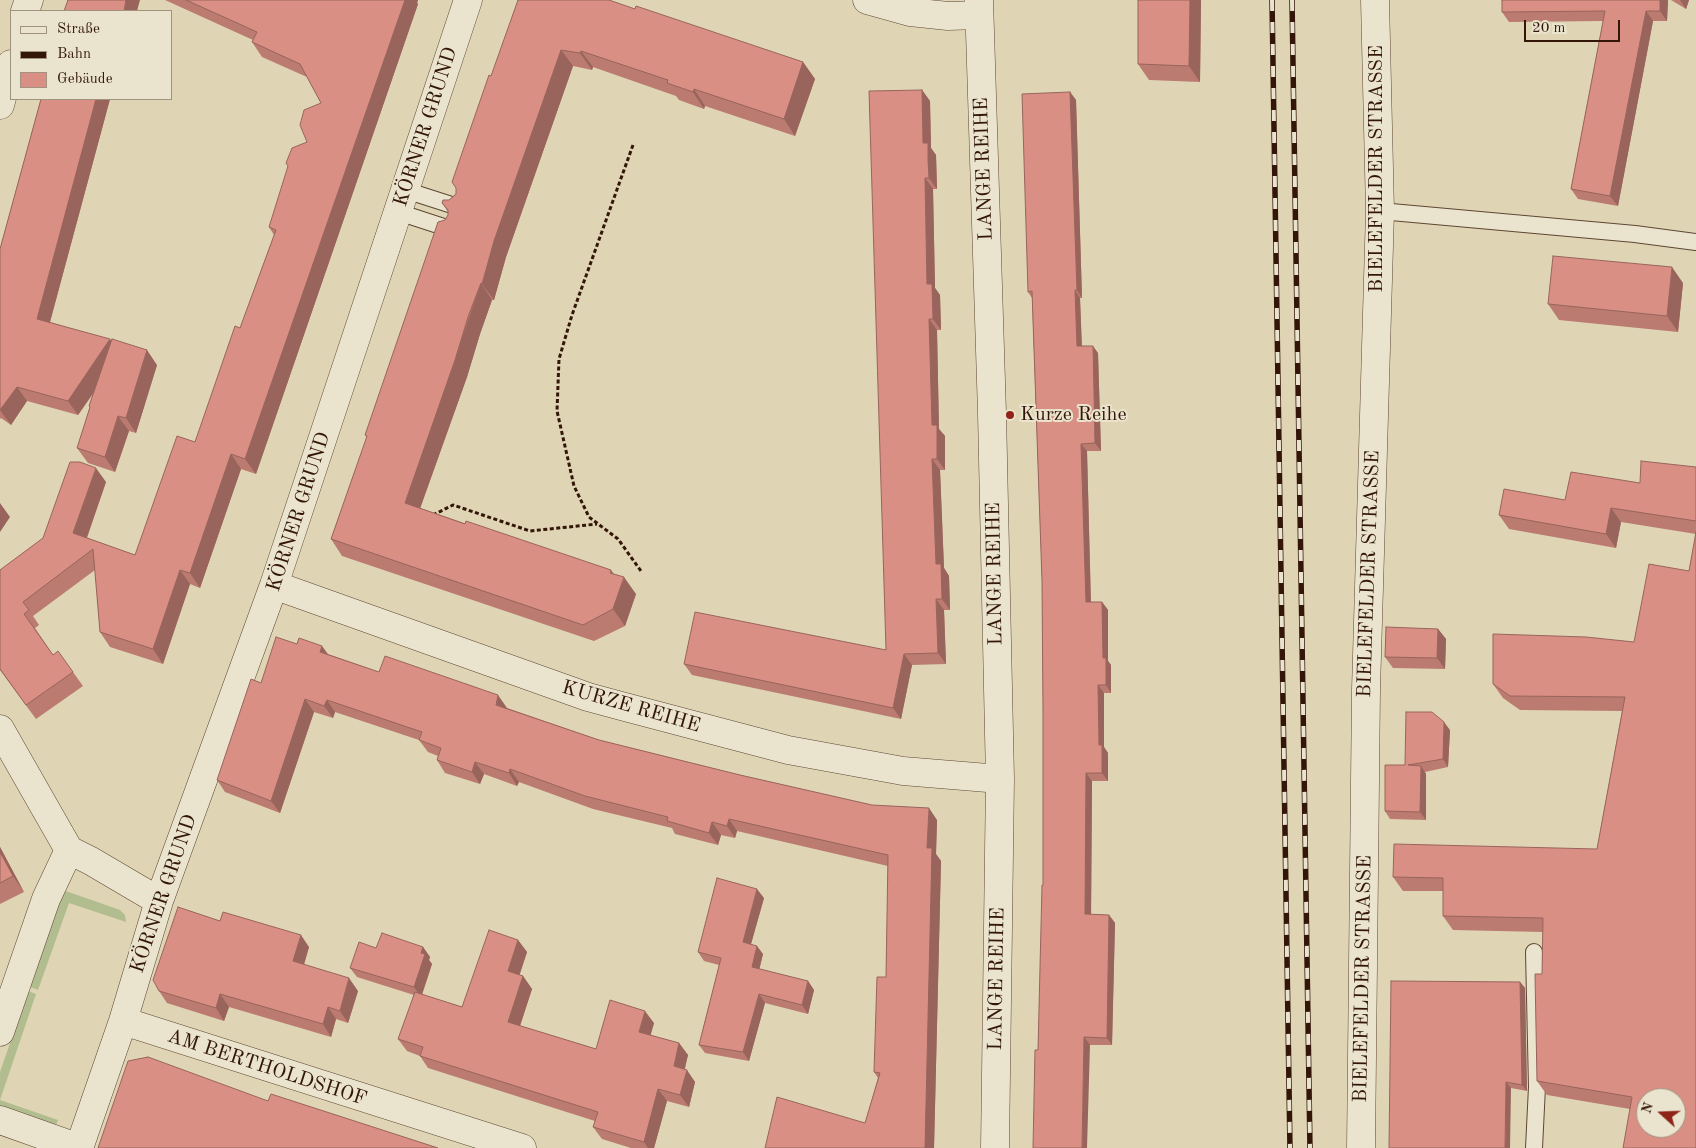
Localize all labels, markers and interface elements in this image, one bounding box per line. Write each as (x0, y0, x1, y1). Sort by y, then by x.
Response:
legend (10, 10, 172, 100)
scale bar (1526, 10, 1622, 42)
text: 20 m (1532, 21, 1566, 36)
text: Straße (57, 22, 100, 37)
street label: KÖRNER GRUND (389, 44, 463, 210)
street label: BIELEFELDER STRASSE (1365, 45, 1389, 293)
text: Bahn (57, 47, 91, 62)
text: Gebäude (57, 72, 113, 87)
street label: LANGE REIHE (970, 97, 998, 241)
place label: Kurze Reihe (1020, 403, 1127, 427)
marker: Kurze Reihe (1004, 409, 1016, 421)
street label: KÖRNER GRUND (262, 429, 336, 595)
street label: BIELEFELDER STRASSE (1353, 450, 1385, 698)
street label: LANGE REIHE (982, 502, 1008, 646)
street label: KURZE REIHE (559, 676, 703, 738)
street label: KÖRNER GRUND (126, 811, 202, 977)
street label: BIELEFELDER STRASSE (1349, 855, 1377, 1103)
street label: LANGE REIHE (984, 907, 1010, 1051)
street label: AM BERTHOLDSHOF (164, 1024, 370, 1112)
north arrow (1636, 1088, 1686, 1138)
text: N (1639, 1101, 1656, 1116)

